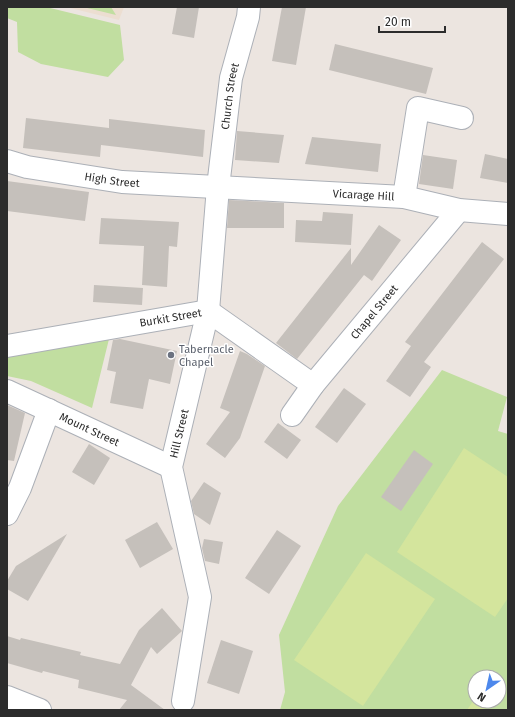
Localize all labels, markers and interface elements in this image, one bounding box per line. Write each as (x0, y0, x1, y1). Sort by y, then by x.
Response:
scale bar (379, 8, 445, 34)
text: 20 m (385, 15, 411, 29)
street label: Church Street (219, 61, 242, 130)
street label: High Street (84, 170, 140, 190)
street label: Vicarage Hill (332, 187, 395, 203)
street label: Chapel Street (348, 282, 401, 342)
street label: Burkit Street (139, 306, 203, 330)
place label: Tabernacle Chapel (179, 343, 234, 369)
marker: Tabernacle Chapel (166, 350, 176, 360)
street label: Hill Street (167, 408, 192, 459)
street label: Mount Street (57, 410, 121, 449)
north arrow (467, 669, 507, 709)
text: N (475, 689, 488, 704)

